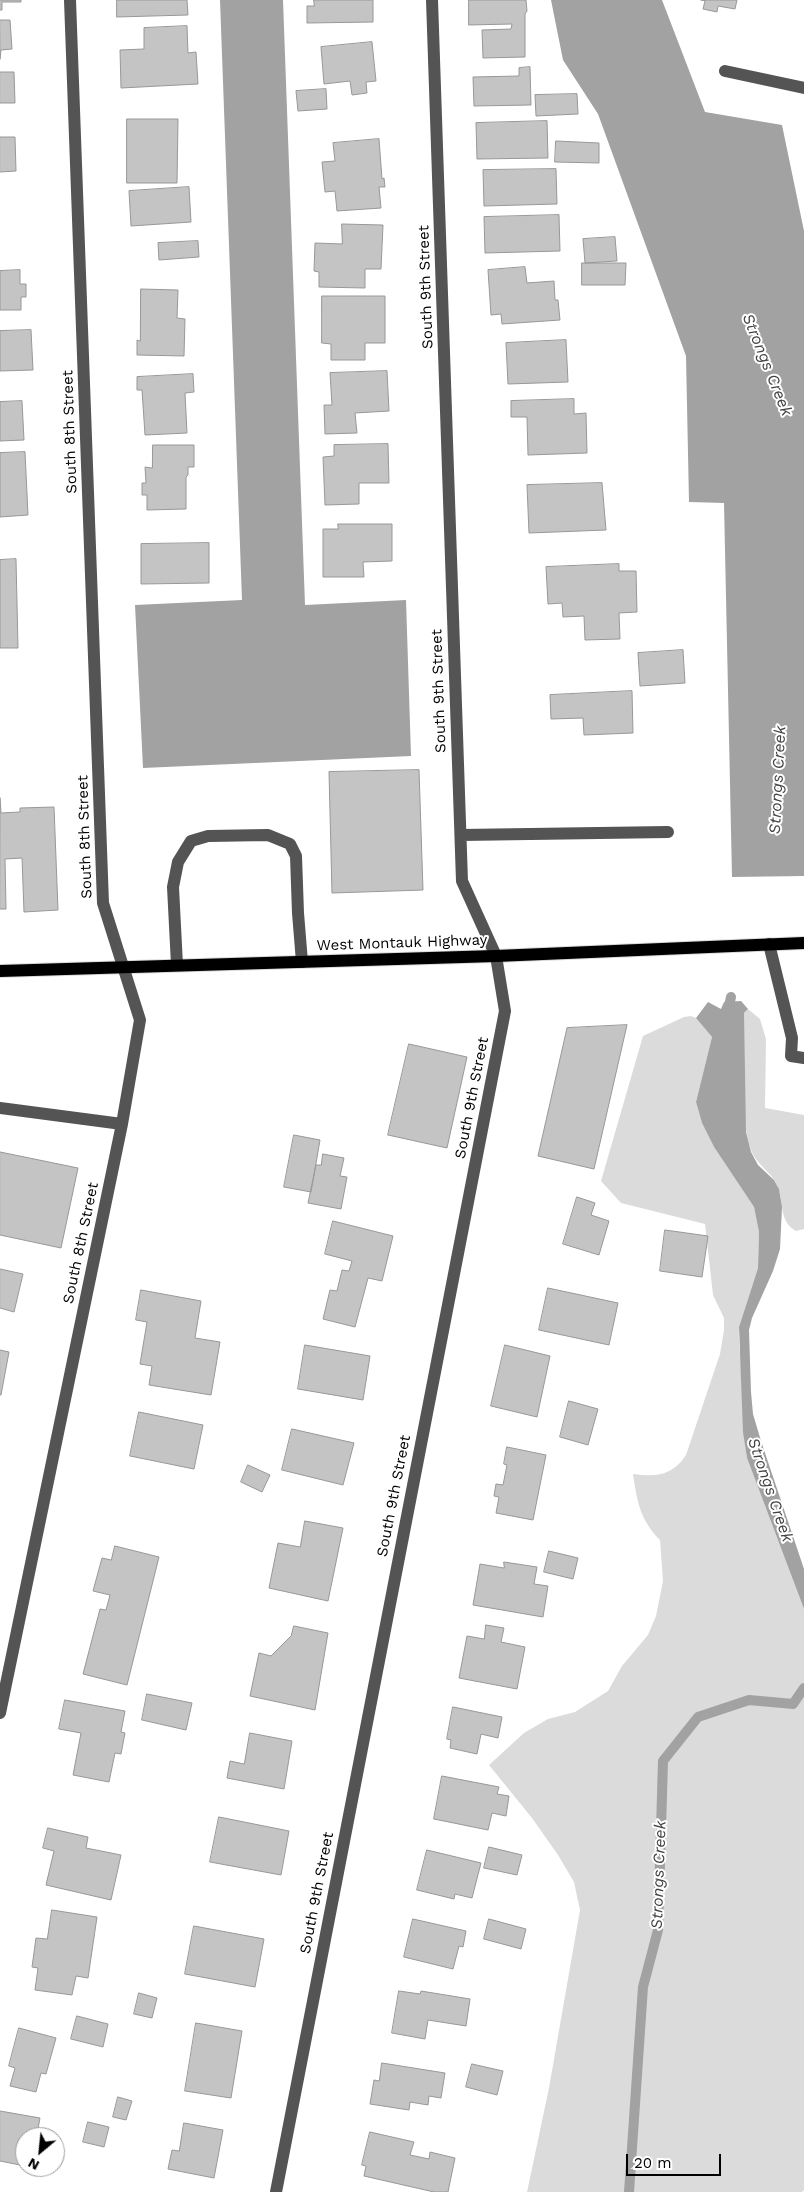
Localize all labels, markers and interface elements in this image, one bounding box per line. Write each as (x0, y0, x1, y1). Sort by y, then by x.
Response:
street label: South 9th Street (415, 225, 437, 349)
water label: Strongs Creek (738, 311, 796, 419)
street label: South 8th Street (59, 370, 81, 494)
street label: South 9th Street (428, 629, 450, 753)
water label: Strongs Creek (766, 725, 790, 835)
street label: South 8th Street (74, 775, 96, 899)
street label: West Montauk Highway (316, 931, 488, 955)
street label: South 9th Street (451, 1036, 493, 1160)
street label: South 8th Street (59, 1181, 103, 1305)
street label: South 9th Street (373, 1434, 415, 1558)
water label: Strongs Creek (743, 1435, 797, 1545)
water label: Strongs Creek (648, 1820, 670, 1930)
street label: South 9th Street (296, 1831, 338, 1955)
north arrow (15, 2127, 65, 2177)
scale bar (629, 2144, 724, 2176)
text: 20 m (634, 2154, 672, 2172)
text: N (25, 2155, 42, 2174)

